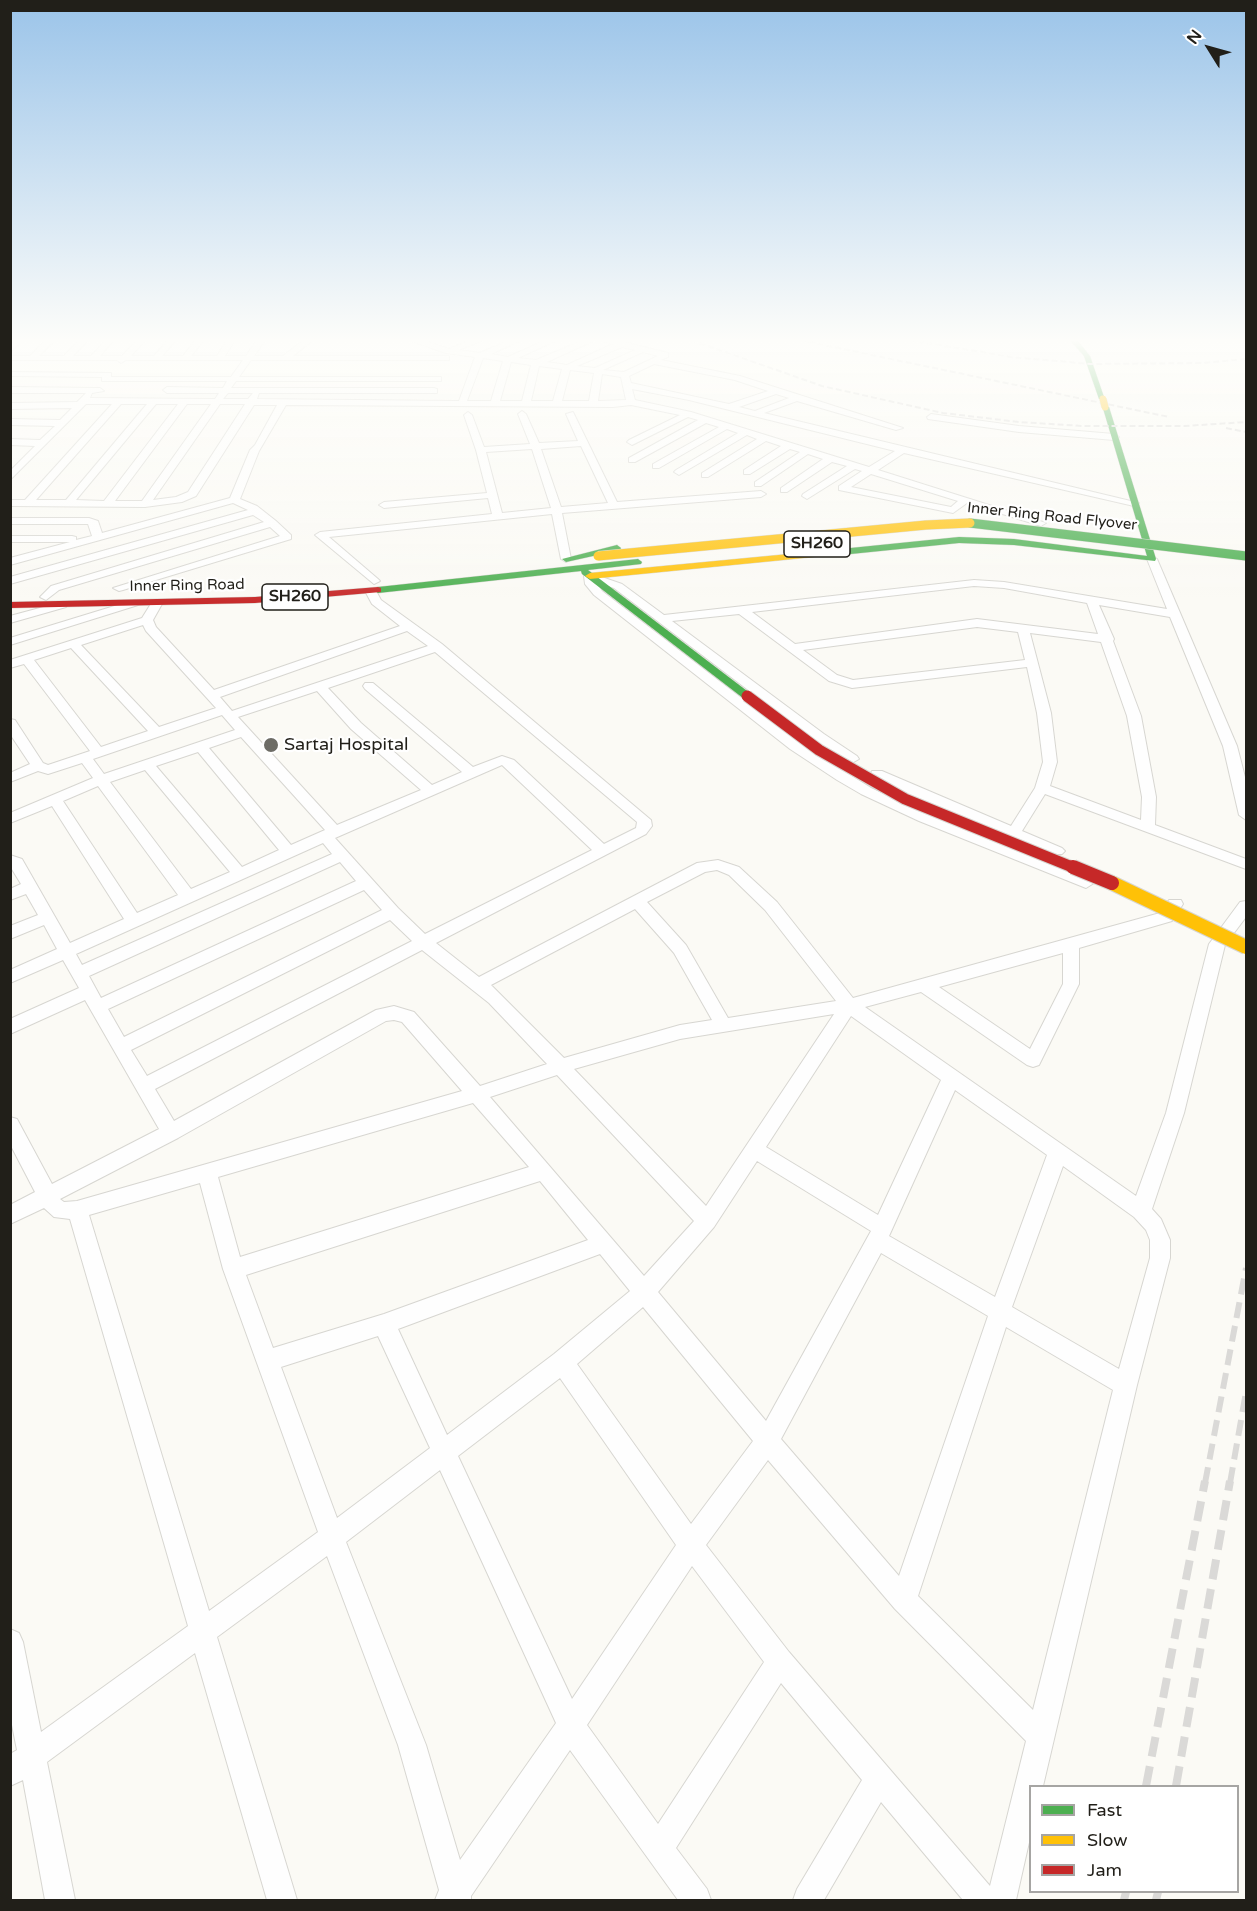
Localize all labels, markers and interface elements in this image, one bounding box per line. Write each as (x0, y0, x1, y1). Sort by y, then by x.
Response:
north arrow (1179, 18, 1239, 78)
text: N (1183, 26, 1206, 48)
street label: Inner Ring Road Flyover (966, 499, 1138, 535)
road number: SH260 (784, 531, 850, 557)
street label: Inner Ring Road (129, 576, 245, 596)
road number: SH260 (262, 584, 328, 610)
place label: Sartaj Hospital (284, 734, 409, 756)
marker: Sartaj Hospital (262, 736, 280, 754)
legend (1029, 1785, 1239, 1893)
text: Fast (1087, 1799, 1122, 1821)
text: Slow (1087, 1829, 1128, 1851)
text: Jam (1087, 1859, 1122, 1881)

